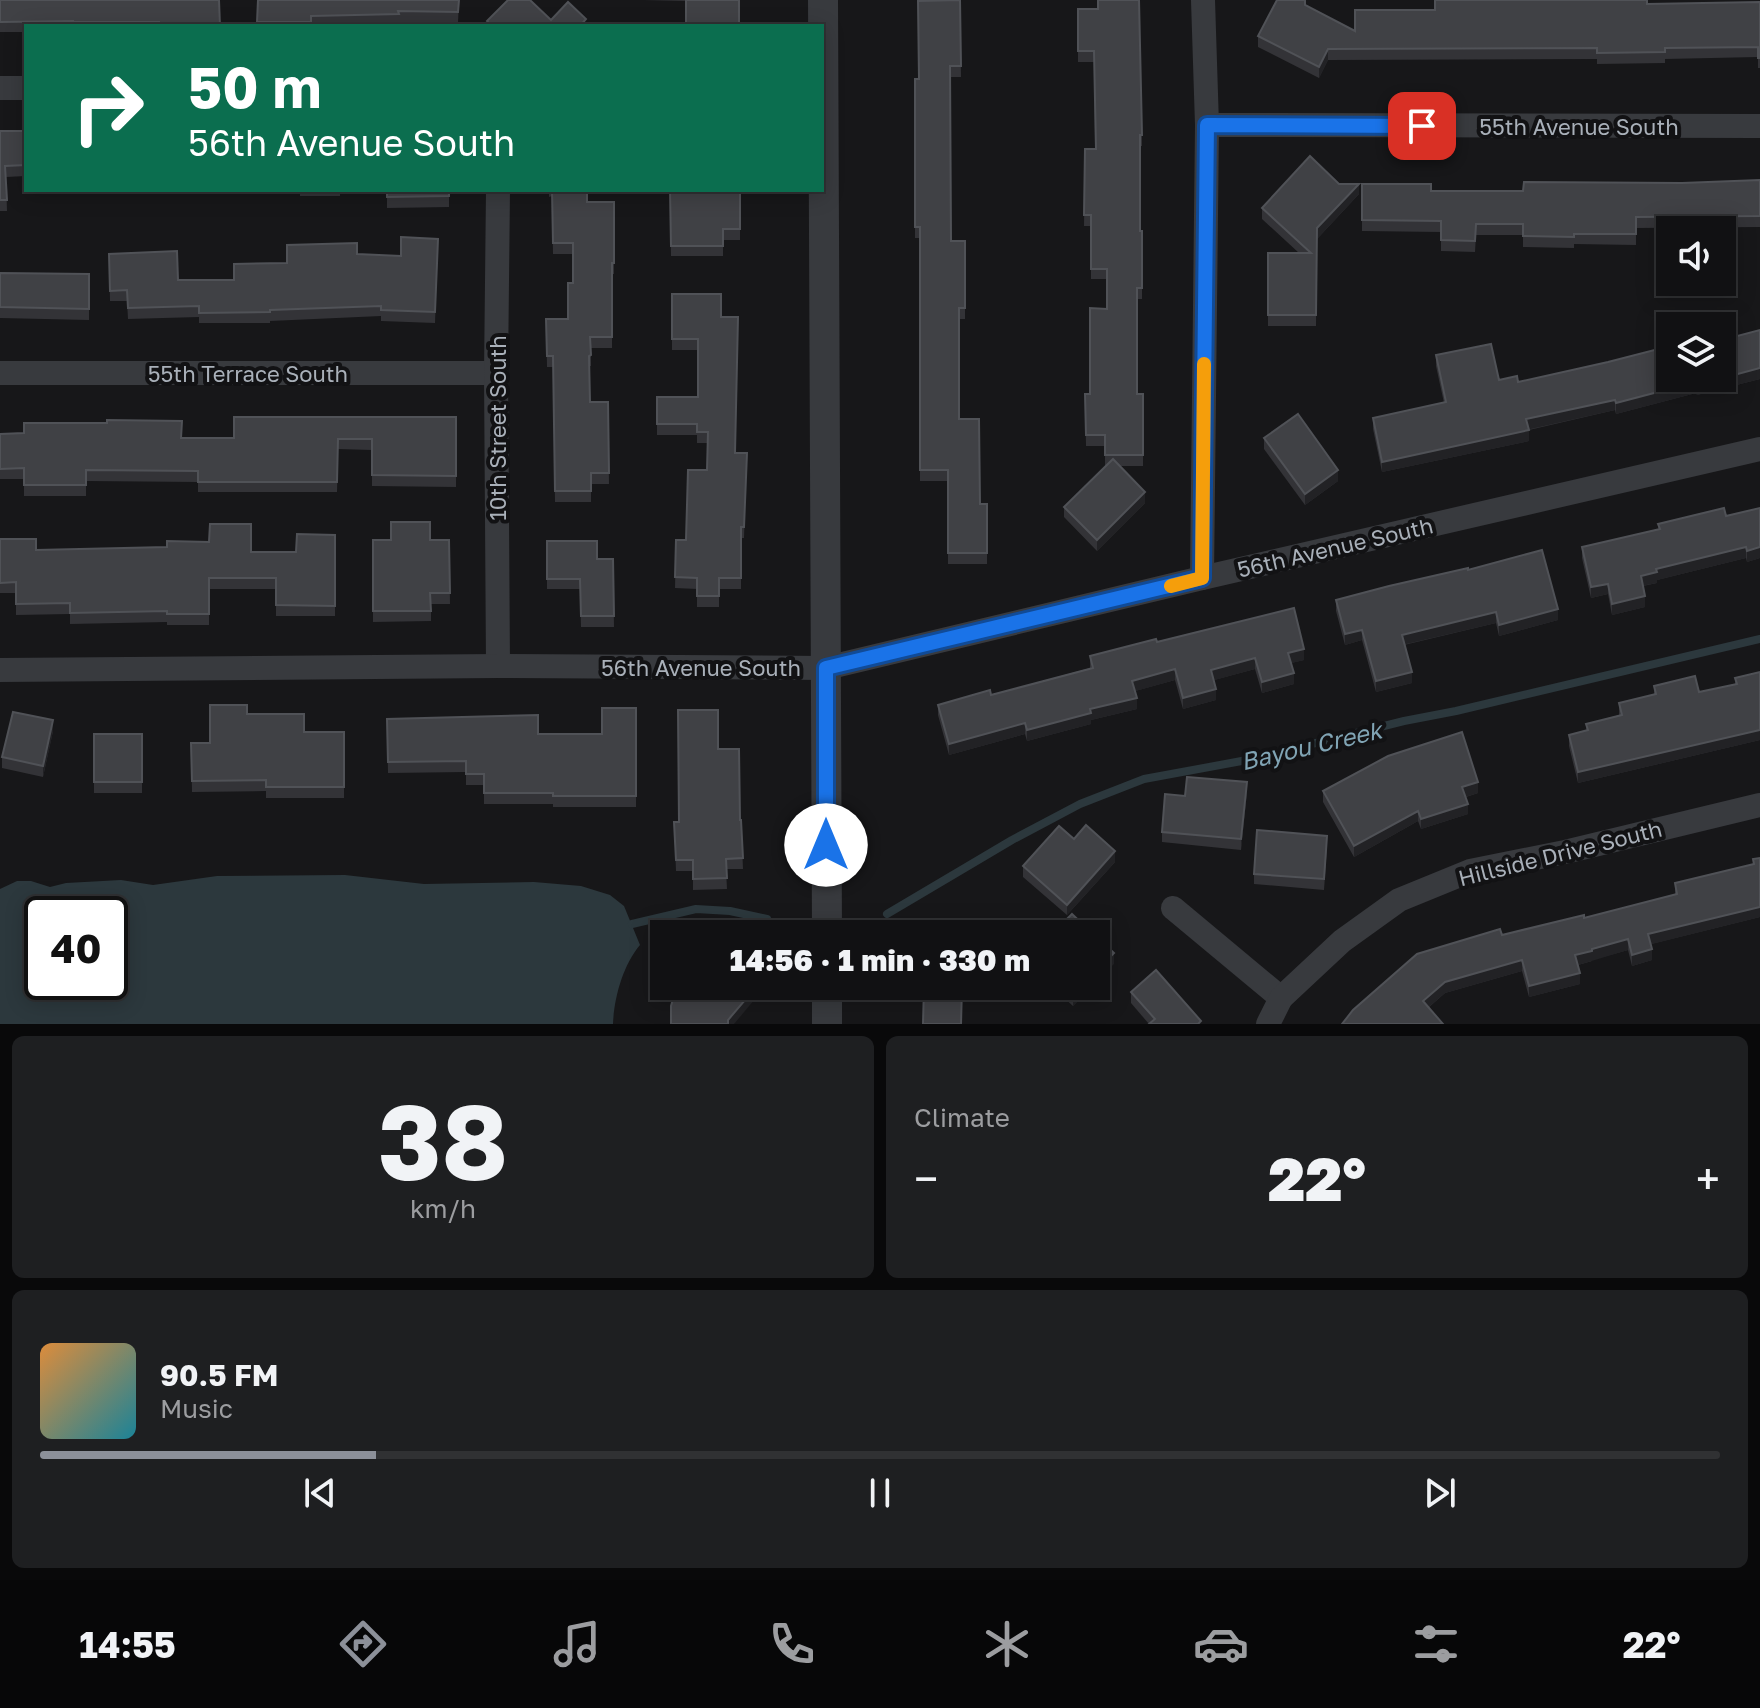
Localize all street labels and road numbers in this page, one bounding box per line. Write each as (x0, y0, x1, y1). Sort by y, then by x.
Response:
street label: 55th Avenue South (1479, 113, 1679, 140)
street label: 10th Street South (484, 335, 511, 521)
street label: 55th Terrace South (148, 360, 348, 387)
street label: 56th Avenue South (1235, 511, 1435, 583)
street label: 56th Avenue South (601, 654, 801, 681)
street label: Hillside Drive South (1455, 815, 1665, 891)

